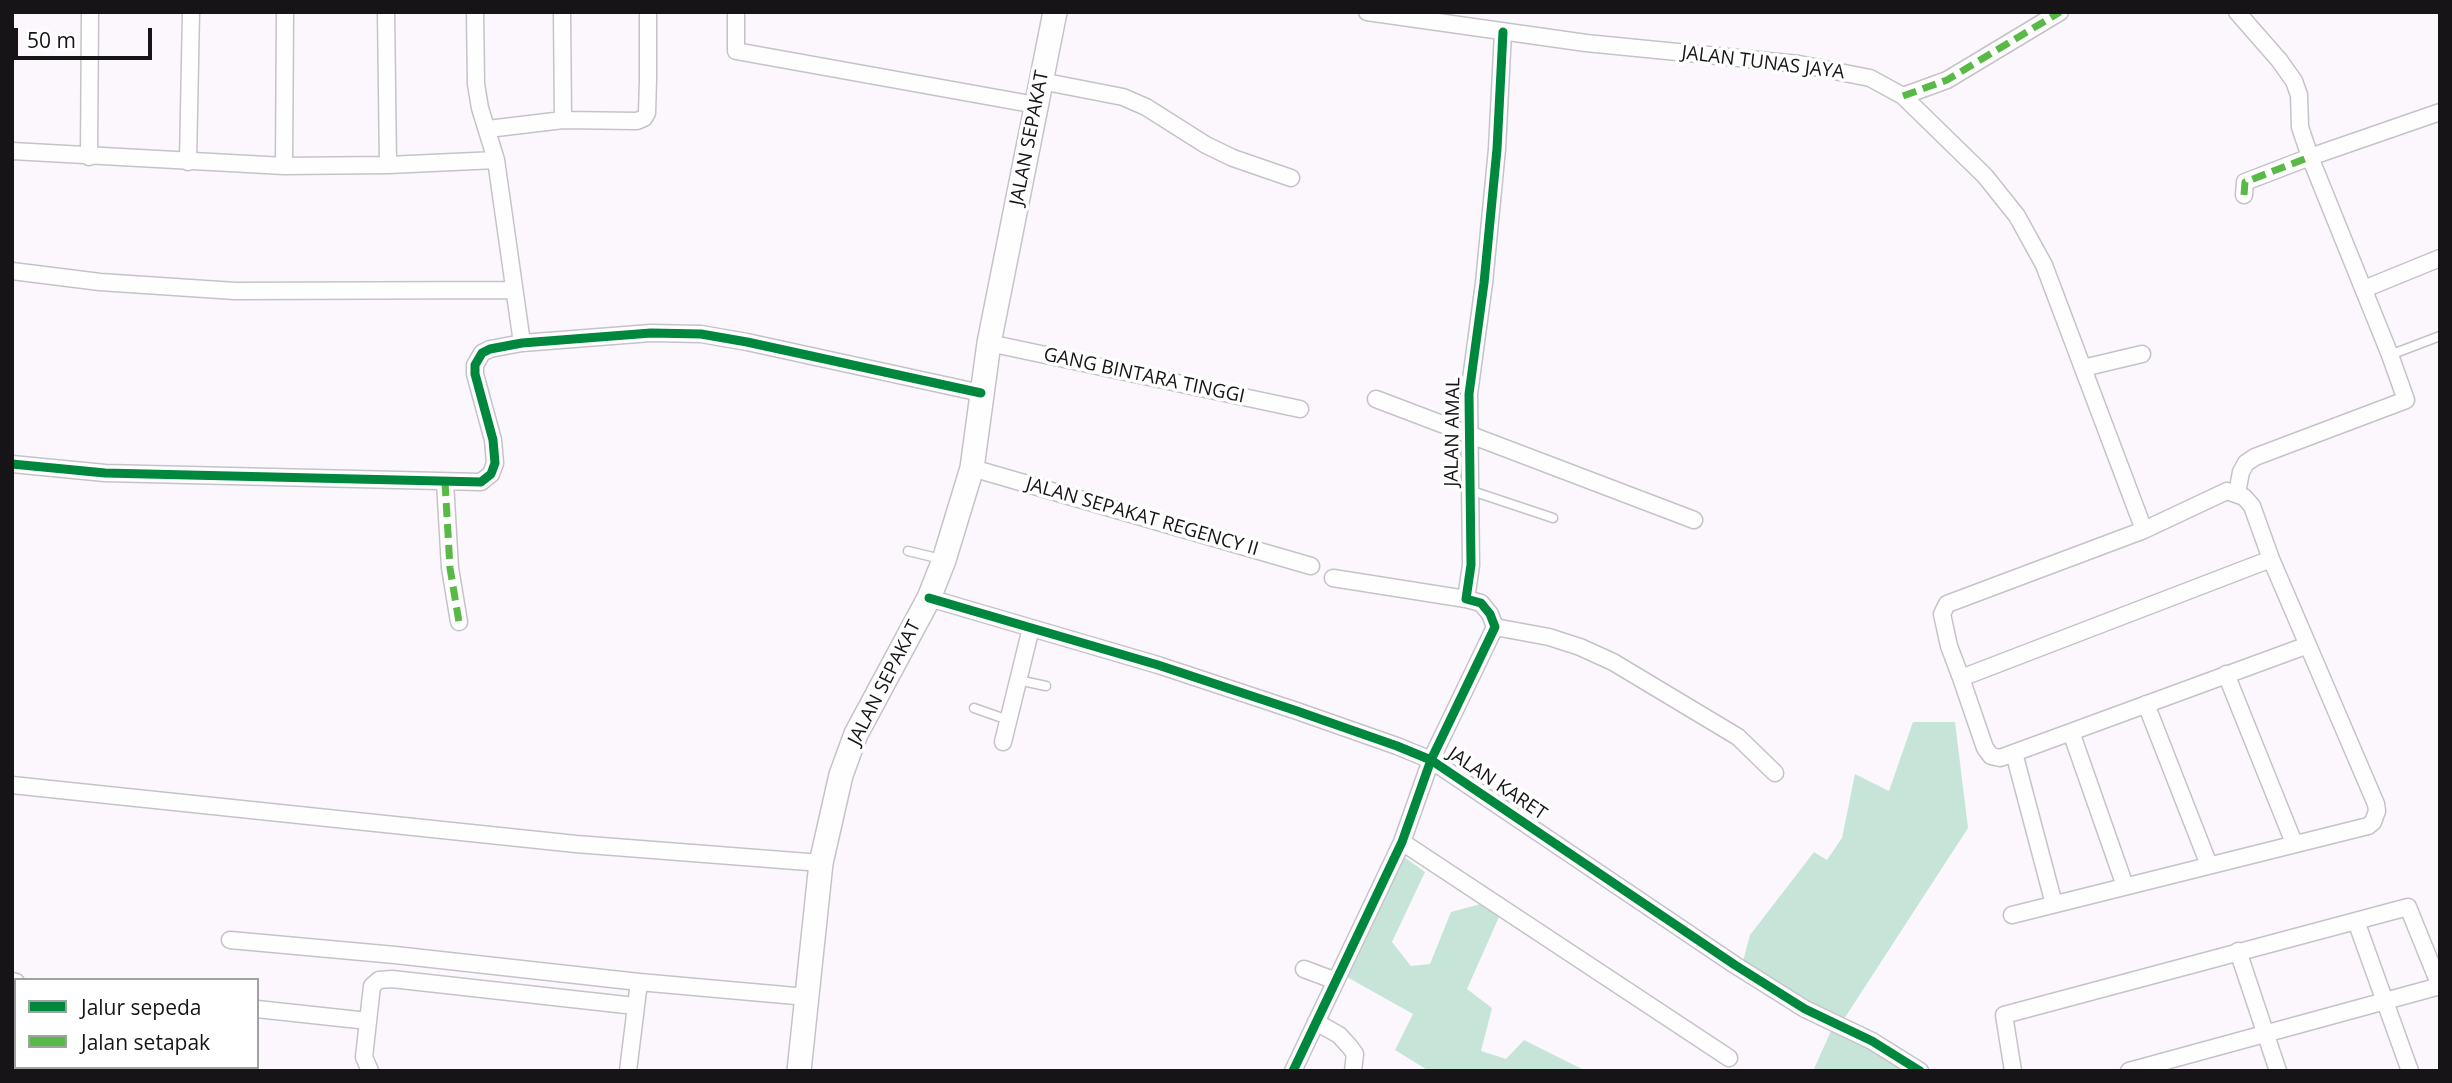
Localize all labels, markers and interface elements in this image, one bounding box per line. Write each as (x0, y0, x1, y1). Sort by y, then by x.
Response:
scale bar (18, 14, 156, 58)
text: 50 m (27, 26, 76, 54)
street label: JALAN TUNAS JAYA (1680, 42, 1846, 84)
street label: JALAN SEPAKAT (1006, 69, 1054, 207)
street label: GANG BINTARA TINGGI (1041, 344, 1247, 408)
street label: JALAN AMAL (1441, 377, 1465, 487)
street label: JALAN SEPAKAT REGENCY II (1023, 473, 1261, 561)
street label: JALAN SEPAKAT (844, 617, 926, 749)
street label: JALAN KARET (1443, 742, 1551, 826)
legend (14, 978, 259, 1069)
text: Jalur sepeda (81, 993, 201, 1021)
text: Jalan setapak (81, 1028, 210, 1056)

